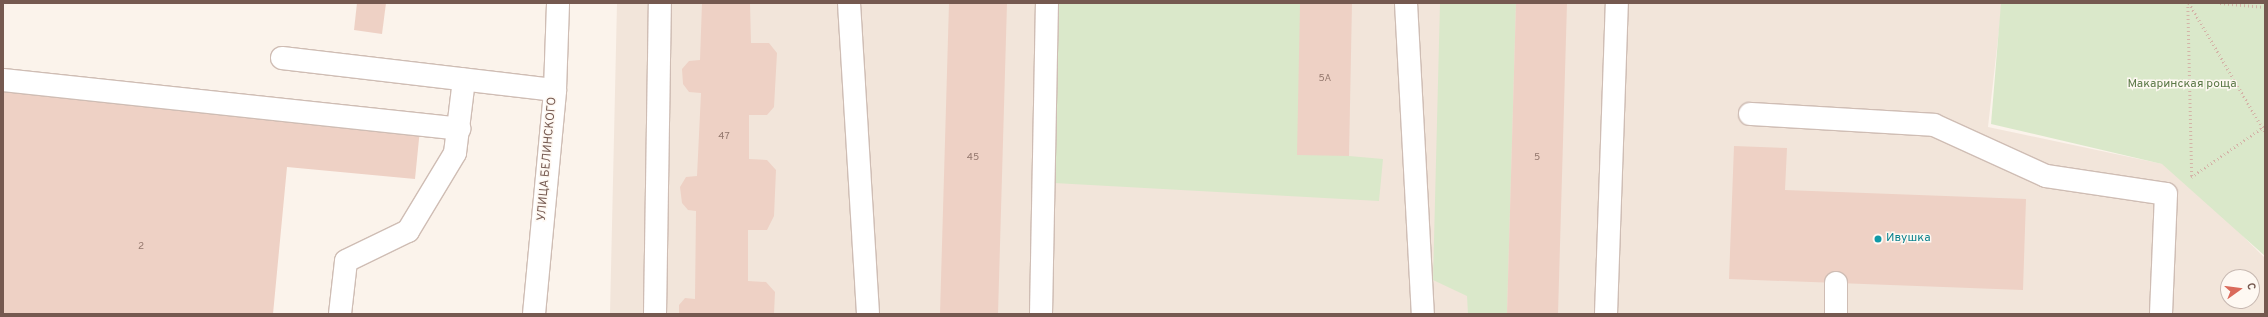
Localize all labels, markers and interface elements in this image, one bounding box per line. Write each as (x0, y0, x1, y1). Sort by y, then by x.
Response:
house number: 5А (1319, 73, 1331, 85)
park label: Макаринская роща (2127, 78, 2237, 92)
street label: УЛИЦА БЕЛИНСКОГО (535, 96, 561, 222)
house number: 47 (718, 131, 730, 143)
house number: 45 (967, 152, 979, 164)
house number: 5 (1534, 152, 1540, 164)
place label: Ивушка (1886, 232, 1930, 246)
marker: Ивушка (1873, 234, 1883, 244)
house number: 2 (138, 241, 144, 253)
north arrow (2220, 269, 2260, 309)
text: С (2243, 281, 2258, 291)

